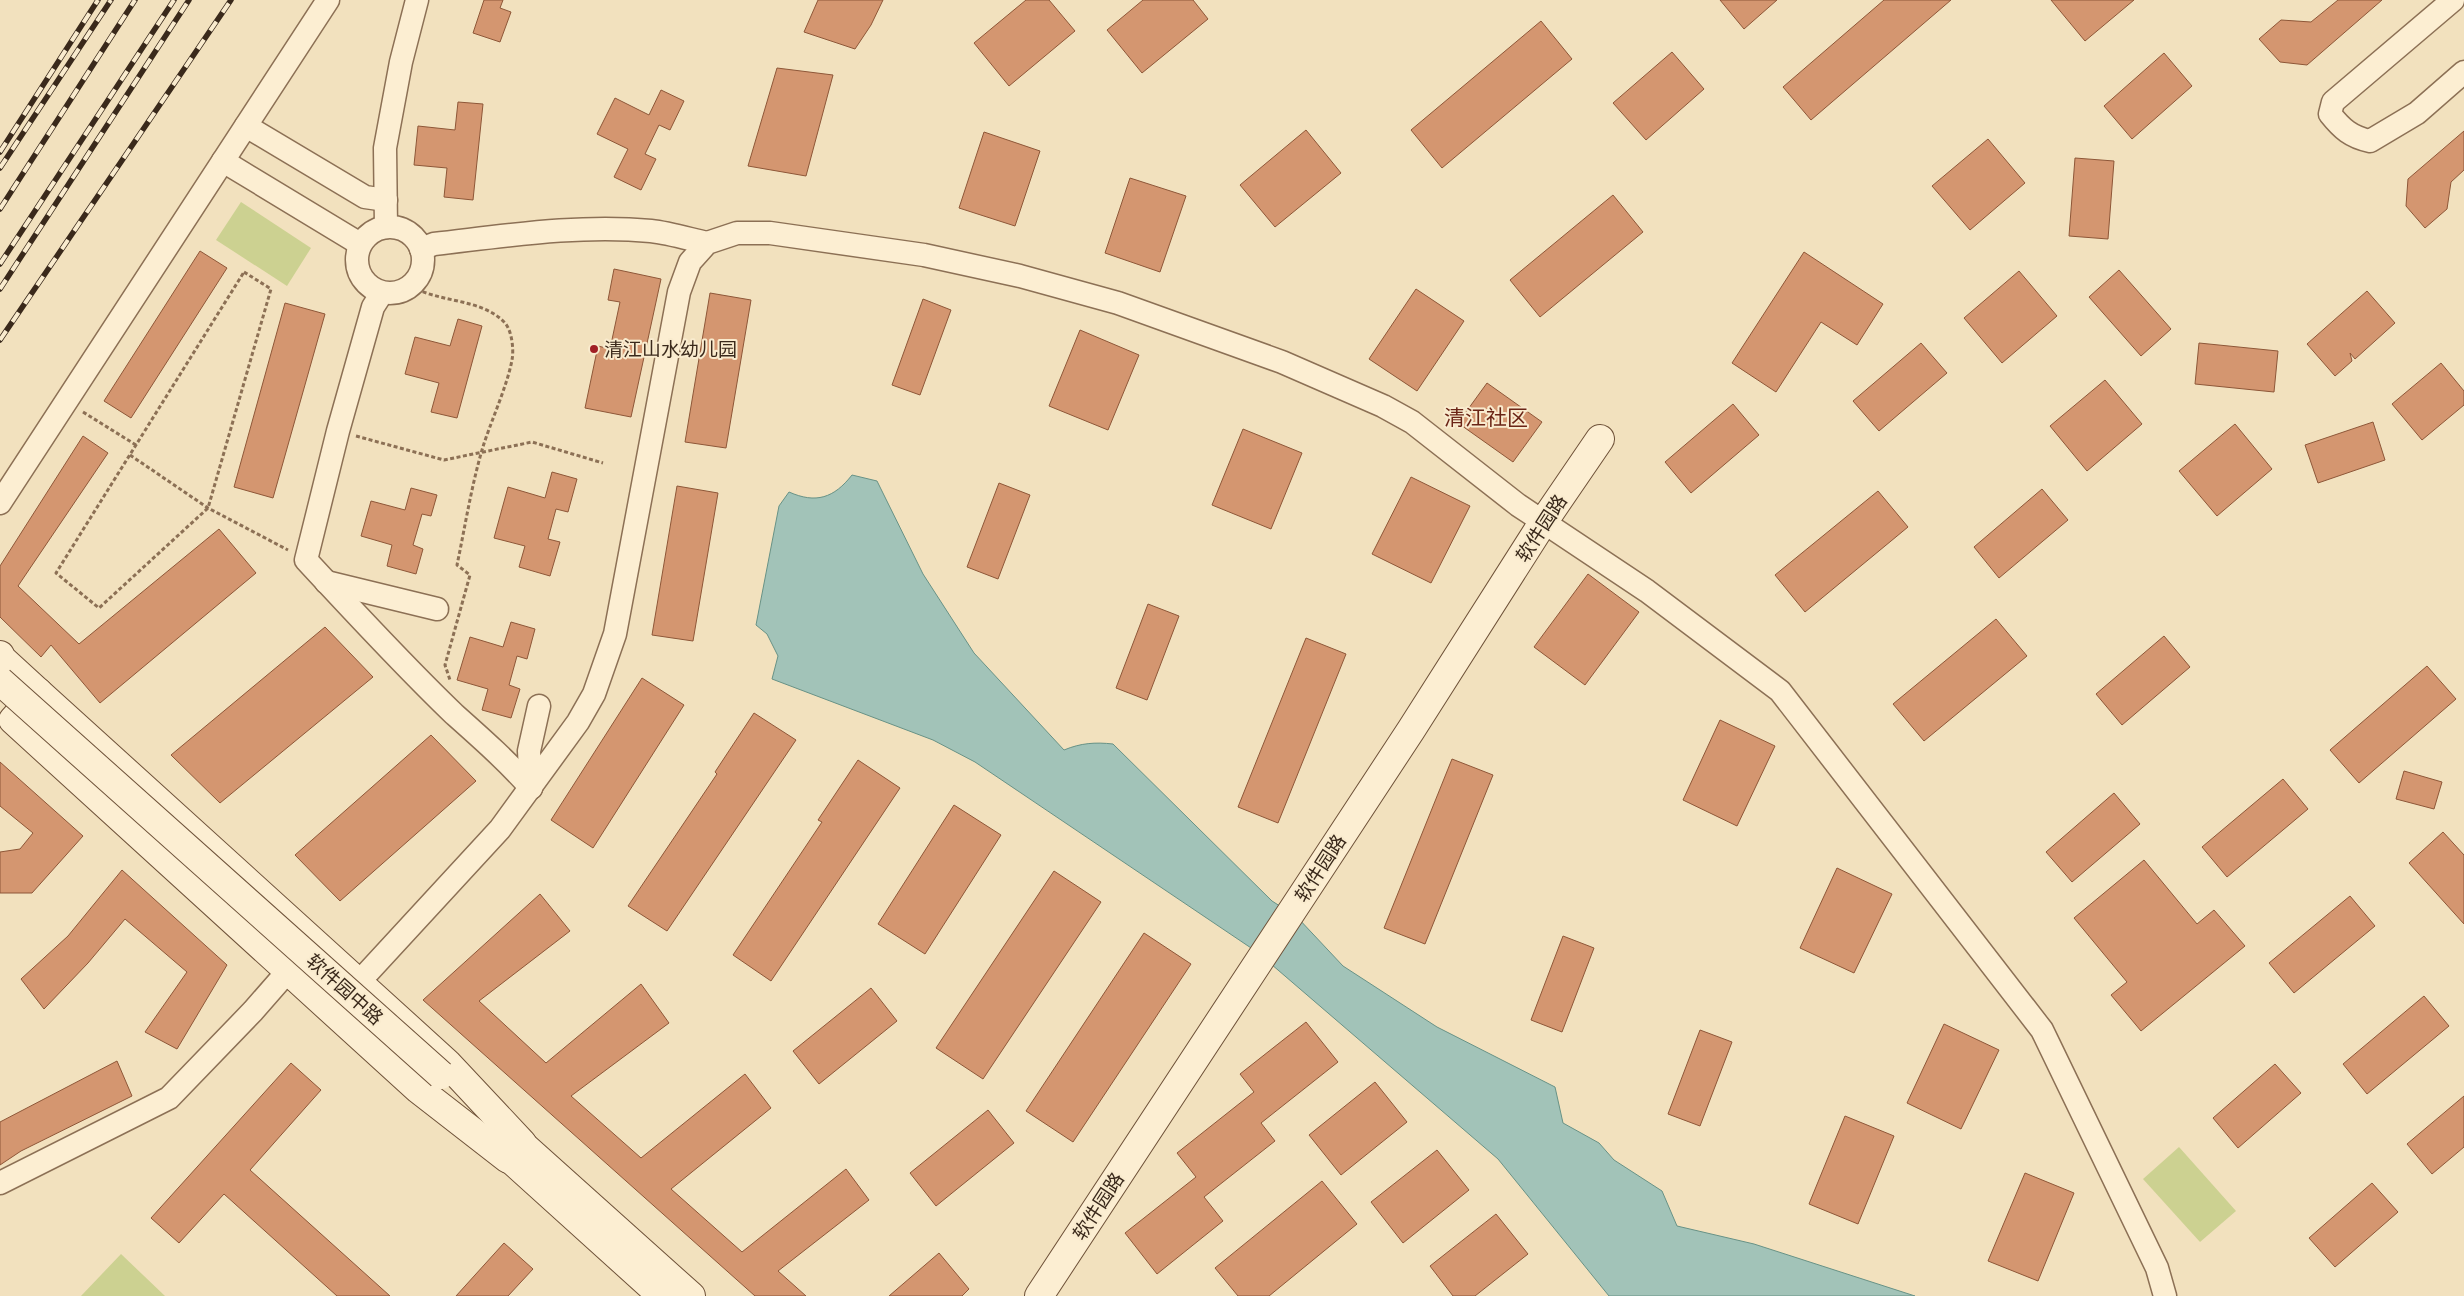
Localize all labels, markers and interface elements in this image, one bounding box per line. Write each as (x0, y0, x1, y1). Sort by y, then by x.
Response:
place label: 清江山水幼儿园 (604, 338, 737, 361)
marker: 清江山水幼儿园 (588, 343, 600, 355)
district label: 清江社区 (1444, 405, 1528, 430)
street label: 软件园路 (1511, 490, 1572, 566)
street label: 软件园路 (1290, 830, 1351, 906)
street label: 软件园中路 (302, 949, 388, 1030)
street label: 软件园路 (1068, 1168, 1129, 1244)

